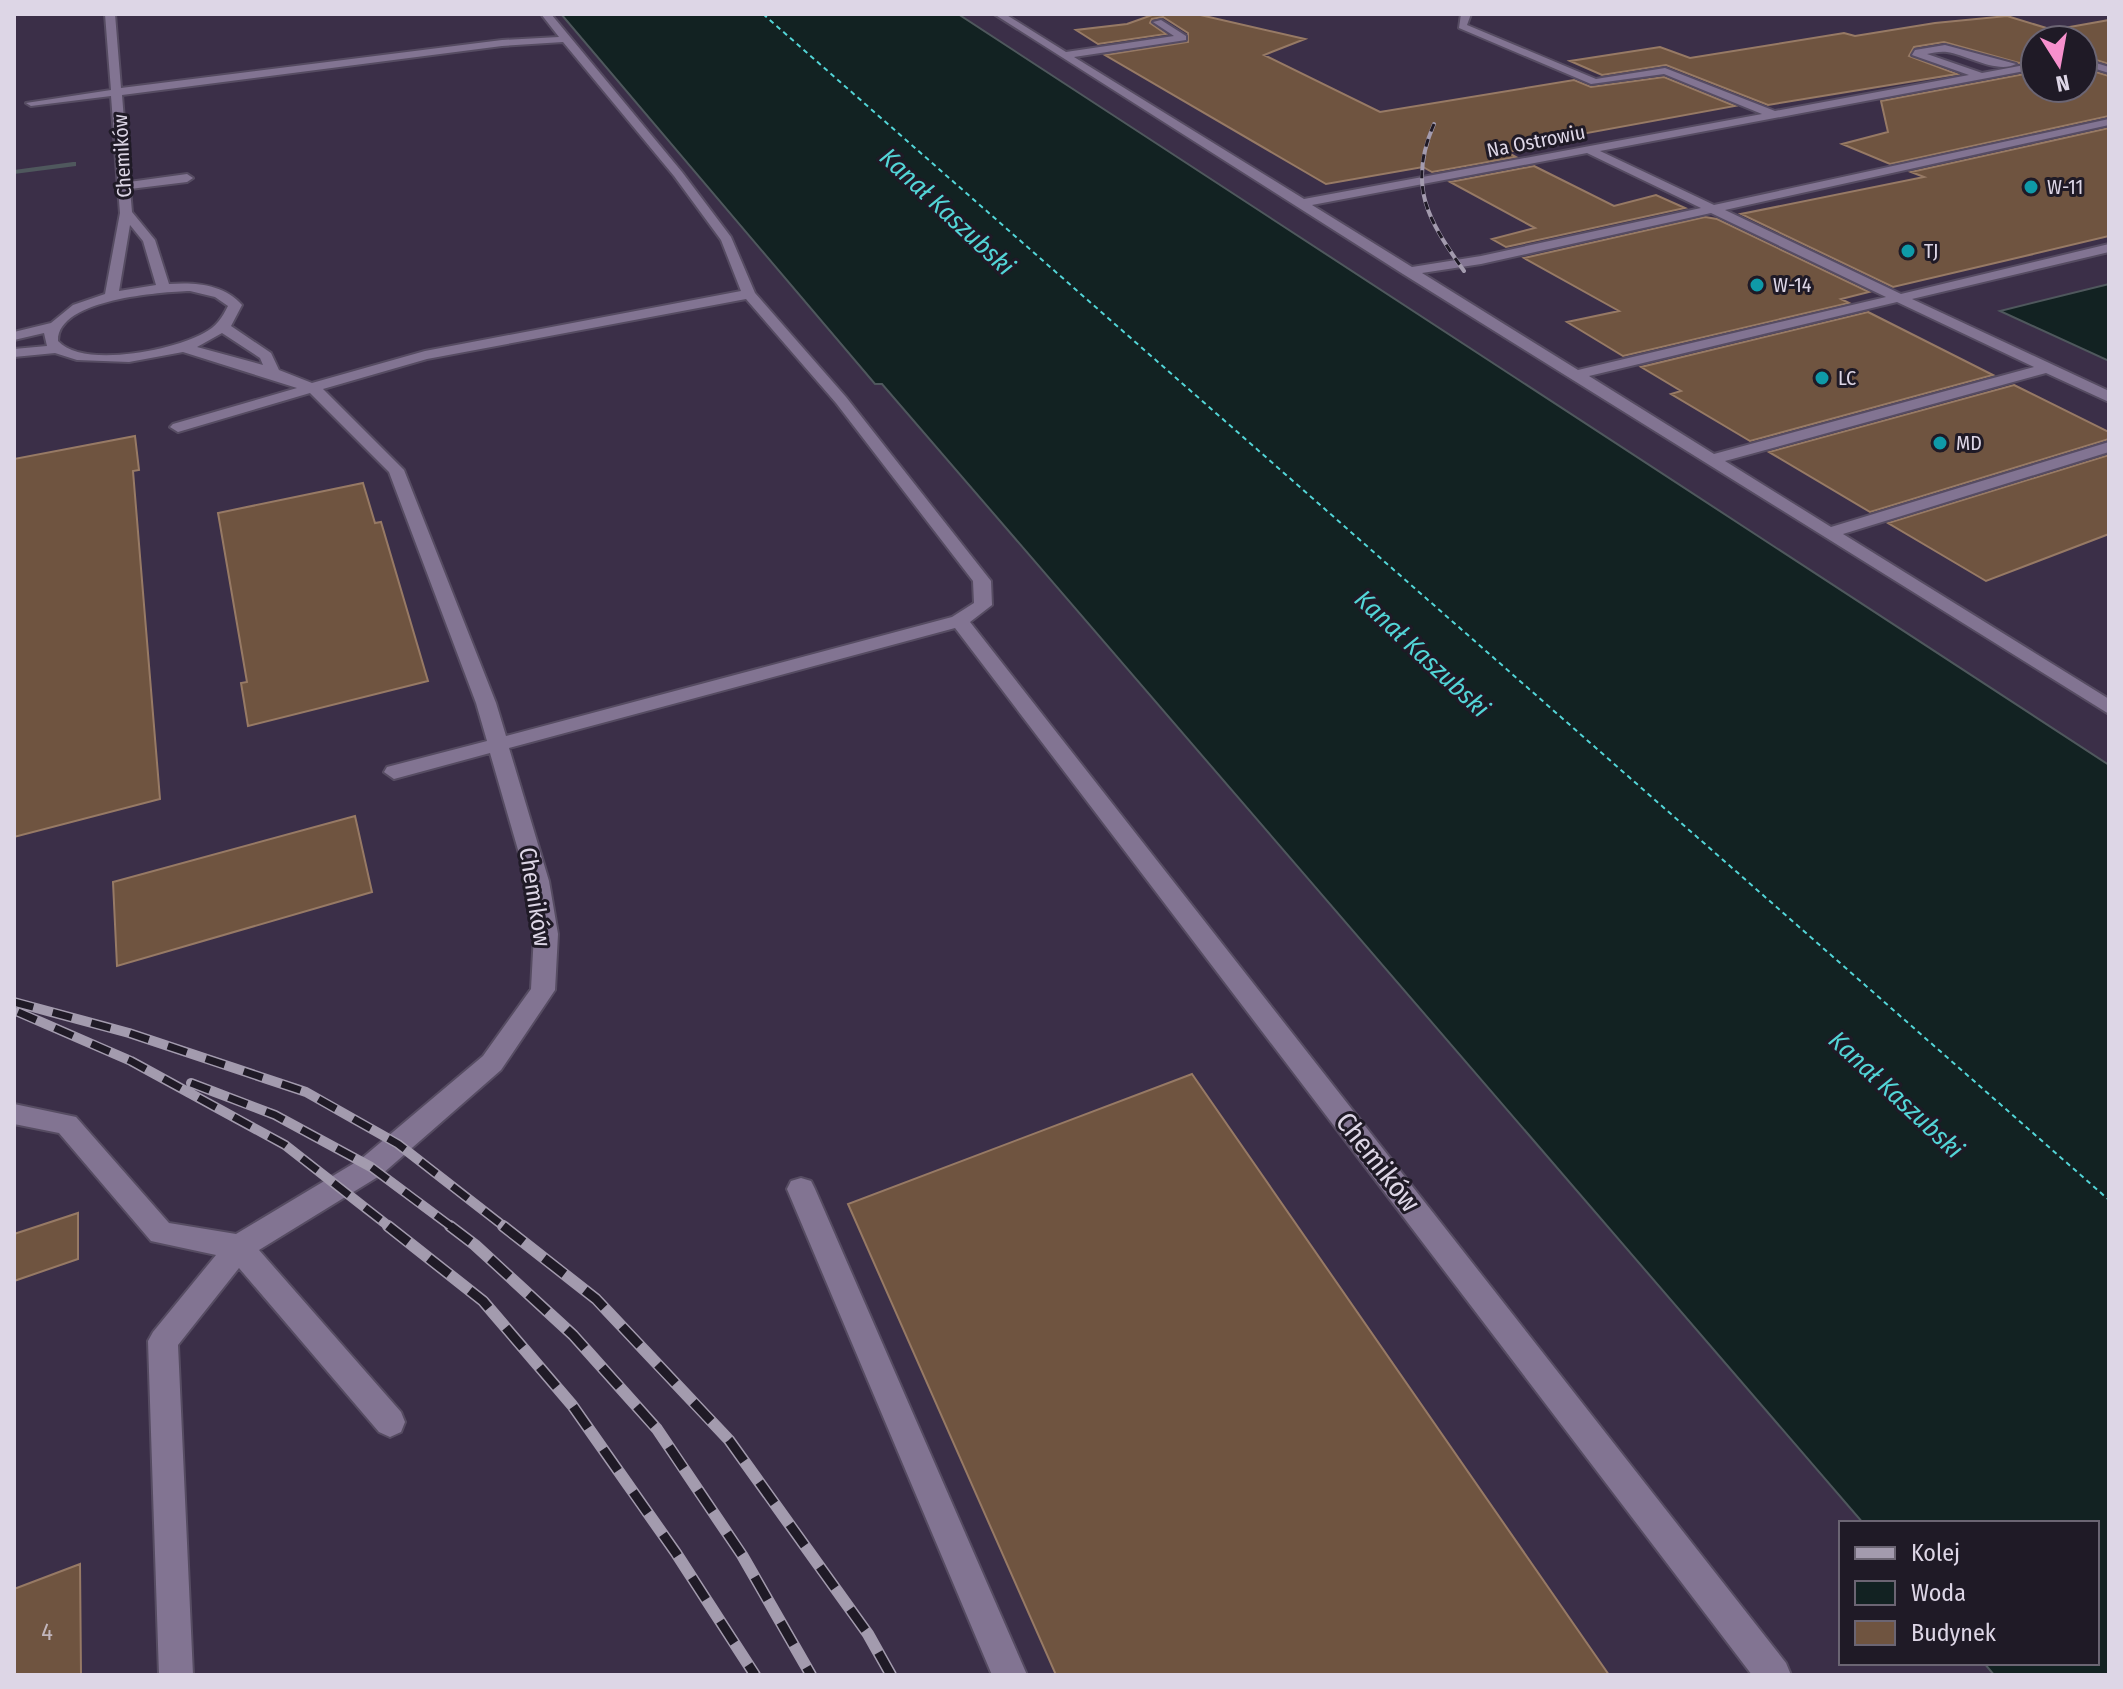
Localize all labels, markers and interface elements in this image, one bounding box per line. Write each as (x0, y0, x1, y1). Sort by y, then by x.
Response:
north arrow (2019, 24, 2099, 104)
text: N (2054, 69, 2072, 98)
street label: Chemików (108, 114, 136, 198)
street label: Na Ostrowiu (1485, 120, 1587, 162)
water label: Kanał Kaszubski (873, 142, 1021, 282)
place label: W-11 (2047, 175, 2083, 199)
marker: W-11 (2022, 178, 2040, 196)
place label: TJ (1924, 239, 1938, 263)
marker: TJ (1899, 242, 1917, 260)
place label: W-14 (1773, 273, 1812, 297)
marker: W-14 (1748, 276, 1766, 294)
place label: LC (1838, 366, 1856, 390)
marker: LC (1813, 369, 1831, 387)
place label: MD (1956, 431, 1982, 455)
marker: MD (1931, 434, 1949, 452)
water label: Kanał Kaszubski (1348, 584, 1496, 724)
street label: Chemików (513, 845, 557, 949)
water label: Kanał Kaszubski (1822, 1025, 1970, 1165)
street label: Chemików (1329, 1106, 1427, 1218)
legend (1839, 1521, 2099, 1665)
text: Kolej (1911, 1539, 1960, 1567)
text: Woda (1911, 1579, 1966, 1607)
house number: 4 (41, 1618, 53, 1646)
text: Budynek (1911, 1619, 1997, 1647)

